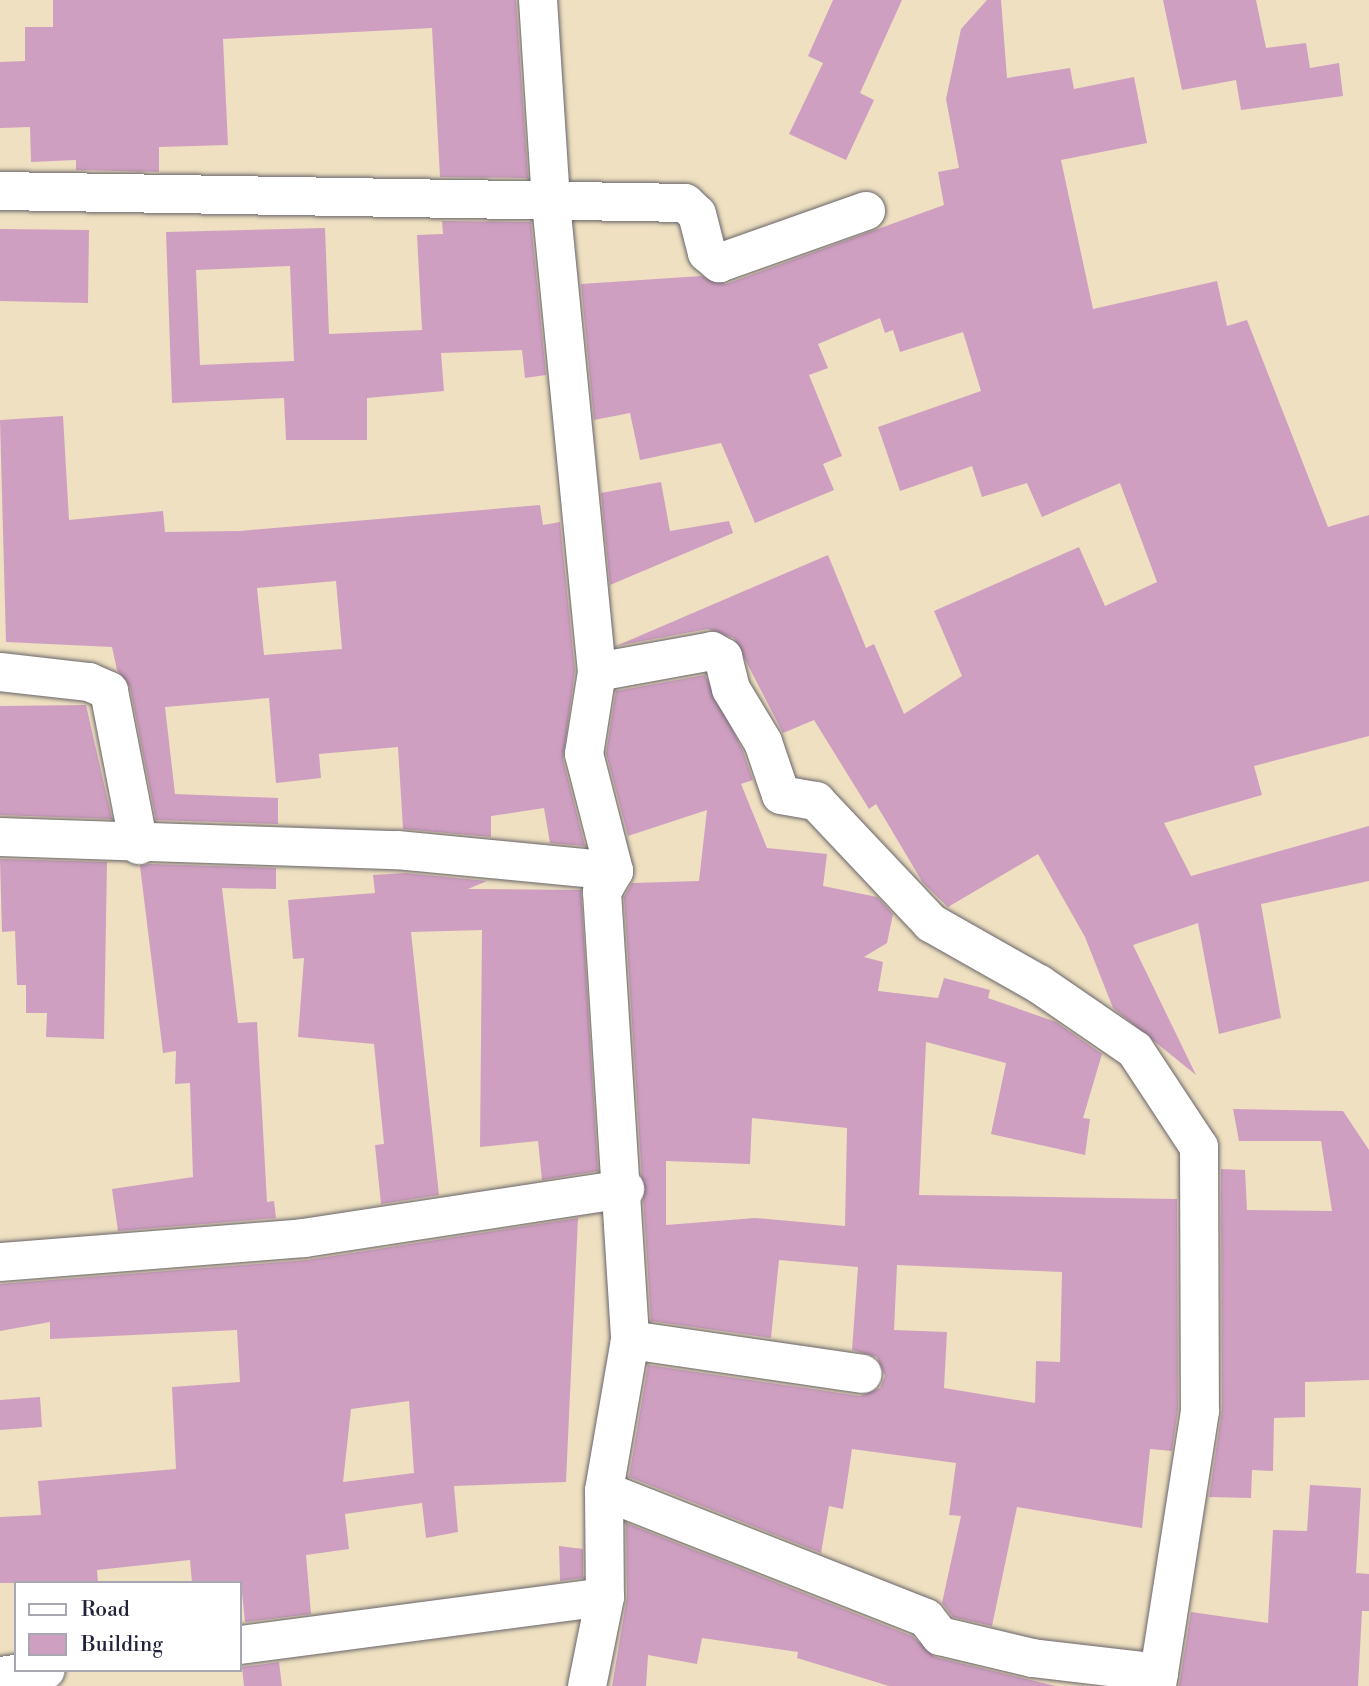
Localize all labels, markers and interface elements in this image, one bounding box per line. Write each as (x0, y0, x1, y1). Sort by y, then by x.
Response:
legend (14, 1581, 242, 1672)
text: Road (81, 1597, 130, 1623)
text: Building (81, 1632, 163, 1658)

